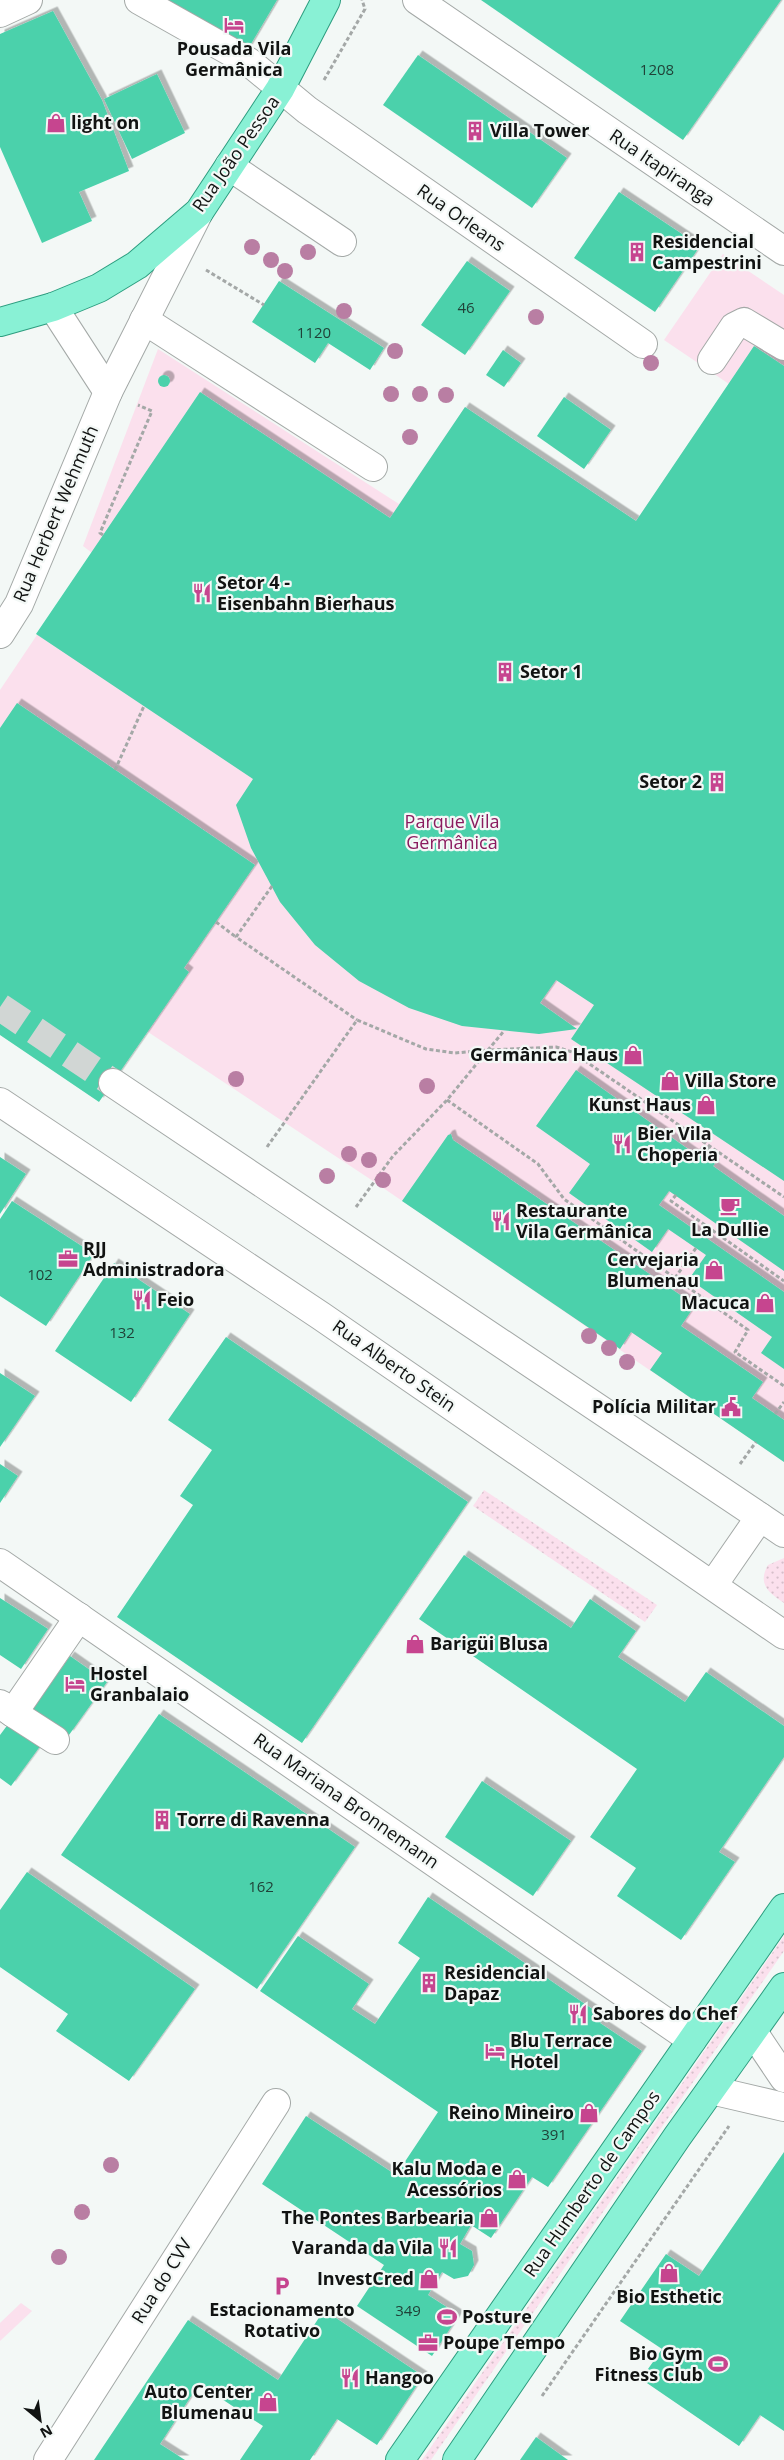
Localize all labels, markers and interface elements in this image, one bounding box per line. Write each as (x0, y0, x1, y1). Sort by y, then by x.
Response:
hotel icon: Pousada Vila Germânica (223, 14, 245, 36)
place label: Pousada Vila Germânica (177, 36, 291, 81)
house number: 1208 (640, 59, 674, 79)
street label: Rua João Pessoa (186, 90, 284, 216)
place label: light on (71, 110, 139, 134)
shop icon: light on (45, 112, 67, 134)
place label: Villa Tower (490, 118, 590, 142)
building icon: Villa Tower (464, 120, 486, 142)
street label: Rua Itapiranga (605, 123, 720, 211)
street label: Rua Orleans (413, 178, 510, 256)
place label: Residencial Campestrini (652, 229, 762, 274)
building icon: Residencial Campestrini (626, 241, 648, 263)
house number: 46 (457, 297, 475, 317)
house number: 1120 (297, 322, 331, 342)
street label: Rua Herbert Wehmuth (7, 421, 103, 606)
place label: Setor 4 - Eisenbahn Bierhaus (217, 570, 395, 615)
restaurant icon: Setor 4 - Eisenbahn Bierhaus (191, 582, 213, 604)
place label: Setor 1 (520, 659, 583, 683)
building icon: Setor 1 (494, 661, 516, 683)
place label: Setor 2 (639, 769, 702, 793)
building icon: Setor 2 (706, 771, 728, 793)
park label: Parque Vila Germânica (405, 809, 499, 854)
place label: Germânica Haus (470, 1042, 618, 1066)
shop icon: Germânica Haus (622, 1044, 644, 1066)
place label: Villa Store (685, 1068, 776, 1092)
shop icon: Villa Store (659, 1070, 681, 1092)
place label: Kunst Haus (589, 1092, 691, 1116)
shop icon: Kunst Haus (695, 1094, 717, 1116)
place label: Bier Vila Choperia (637, 1121, 718, 1166)
restaurant icon: Bier Vila Choperia (611, 1133, 633, 1155)
cafe icon: La Dullie (719, 1195, 741, 1217)
place label: Restaurante Vila Germânica (516, 1198, 652, 1243)
restaurant icon: Restaurante Vila Germânica (490, 1210, 512, 1232)
place label: La Dullie (691, 1217, 769, 1241)
place label: RJJ Administradora (83, 1236, 225, 1281)
place label: Cervejaria Blumenau (607, 1247, 699, 1292)
office icon: RJJ Administradora (57, 1248, 79, 1270)
shop icon: Cervejaria Blumenau (703, 1259, 725, 1281)
house number: 102 (27, 1264, 53, 1284)
place label: Feio (157, 1287, 194, 1311)
restaurant icon: Feio (131, 1289, 153, 1311)
place label: Macuca (681, 1290, 750, 1314)
shop icon: Macuca (754, 1292, 776, 1314)
street label: Rua Alberto Stein (328, 1314, 461, 1417)
house number: 132 (109, 1322, 135, 1342)
place label: Polícia Militar (592, 1394, 716, 1418)
public building icon: Polícia Militar (720, 1396, 742, 1418)
place label: Barigüi Blusa (430, 1631, 548, 1655)
shop icon: Barigüi Blusa (404, 1633, 426, 1655)
place label: Hostel Granbalaio (90, 1661, 189, 1706)
hotel icon: Hostel Granbalaio (64, 1673, 86, 1695)
street label: Rua Mariana Bronnemann (249, 1727, 444, 1874)
place label: Torre di Ravenna (177, 1807, 330, 1831)
building icon: Torre di Ravenna (151, 1809, 173, 1831)
house number: 162 (248, 1876, 274, 1896)
place label: Residencial Dapaz (444, 1960, 546, 2005)
building icon: Residencial Dapaz (418, 1972, 440, 1994)
place label: Sabores do Chef (593, 2001, 738, 2025)
restaurant icon: Sabores do Chef (567, 2003, 589, 2025)
place label: Blu Terrace Hotel (510, 2028, 612, 2073)
hotel icon: Blu Terrace Hotel (484, 2040, 506, 2062)
street label: Rua Humberto de Campos (518, 2085, 665, 2281)
place label: Reino Mineiro (449, 2100, 574, 2124)
shop icon: Reino Mineiro (578, 2102, 600, 2124)
house number: 391 (541, 2124, 567, 2144)
place label: Kalu Moda e Acessórios (391, 2156, 502, 2201)
shop icon: Kalu Moda e Acessórios (506, 2168, 528, 2190)
place label: The Pontes Barbearia (282, 2205, 474, 2229)
shop icon: The Pontes Barbearia (478, 2207, 500, 2229)
street label: Rua do CVV (125, 2233, 197, 2328)
place label: Varanda da Vila (292, 2235, 433, 2259)
restaurant icon: Varanda da Vila (437, 2237, 459, 2259)
shop icon: Bio Esthetic (658, 2262, 680, 2284)
place label: InvestCred (317, 2266, 414, 2290)
shop icon: InvestCred (418, 2268, 440, 2290)
parking icon: Estacionamento Rotativo (271, 2275, 293, 2297)
place label: Bio Esthetic (616, 2284, 722, 2308)
place label: Estacionamento Rotativo (209, 2297, 355, 2342)
house number: 349 (395, 2300, 421, 2320)
place label: Posture (462, 2304, 532, 2328)
sports icon: Posture (436, 2306, 458, 2328)
place label: Poupe Tempo (443, 2330, 565, 2354)
office icon: Poupe Tempo (417, 2332, 439, 2354)
place label: Bio Gym Fitness Club (595, 2341, 703, 2386)
sports icon: Bio Gym Fitness Club (707, 2353, 729, 2375)
place label: Hangoo (365, 2365, 434, 2389)
restaurant icon: Hangoo (339, 2367, 361, 2389)
place label: Auto Center Blumenau (145, 2379, 253, 2424)
shop icon: Auto Center Blumenau (257, 2391, 279, 2413)
north arrow (15, 2395, 65, 2445)
text: N (37, 2421, 56, 2443)

